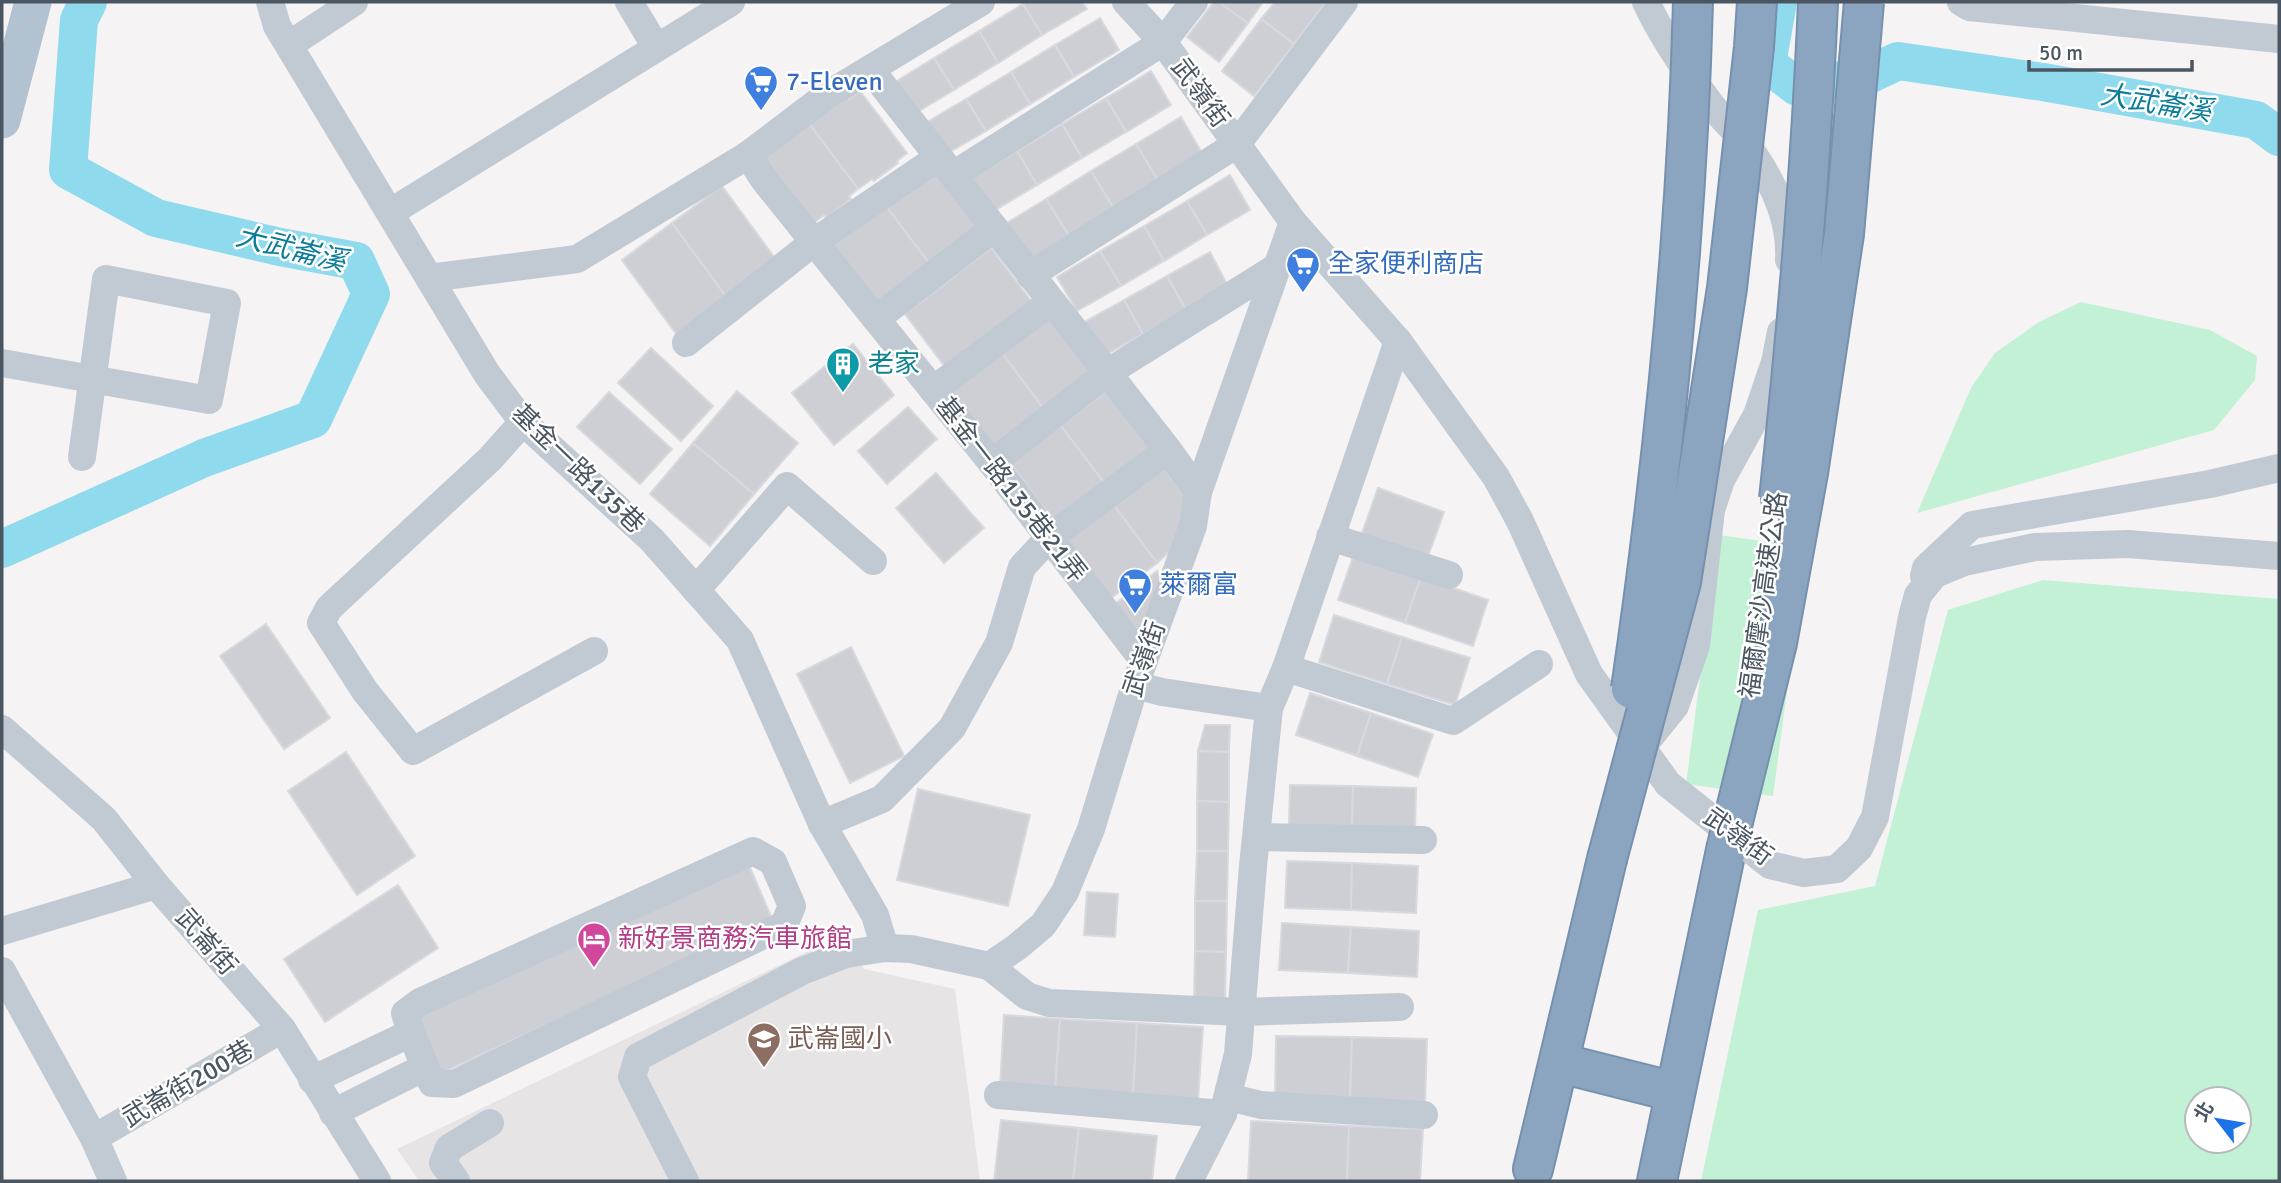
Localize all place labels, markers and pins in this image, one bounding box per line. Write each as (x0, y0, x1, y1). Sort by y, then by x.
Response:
supermarket icon: 7-Eleven (742, 63, 780, 112)
place label: 7-Eleven (786, 66, 883, 98)
supermarket icon: 全家便利商店 (1284, 245, 1322, 294)
place label: 全家便利商店 (1328, 248, 1484, 280)
building icon: 老家 (824, 345, 862, 394)
place label: 老家 (868, 348, 920, 380)
supermarket icon: 萊爾富 (1116, 566, 1154, 615)
place label: 萊爾富 (1160, 569, 1238, 601)
hotel icon: 新好景商務汽車旅館 (575, 920, 613, 969)
place label: 新好景商務汽車旅館 (618, 923, 852, 955)
school or university icon: 武崙國小 (745, 1020, 783, 1069)
place label: 武崙國小 (788, 1023, 892, 1055)

